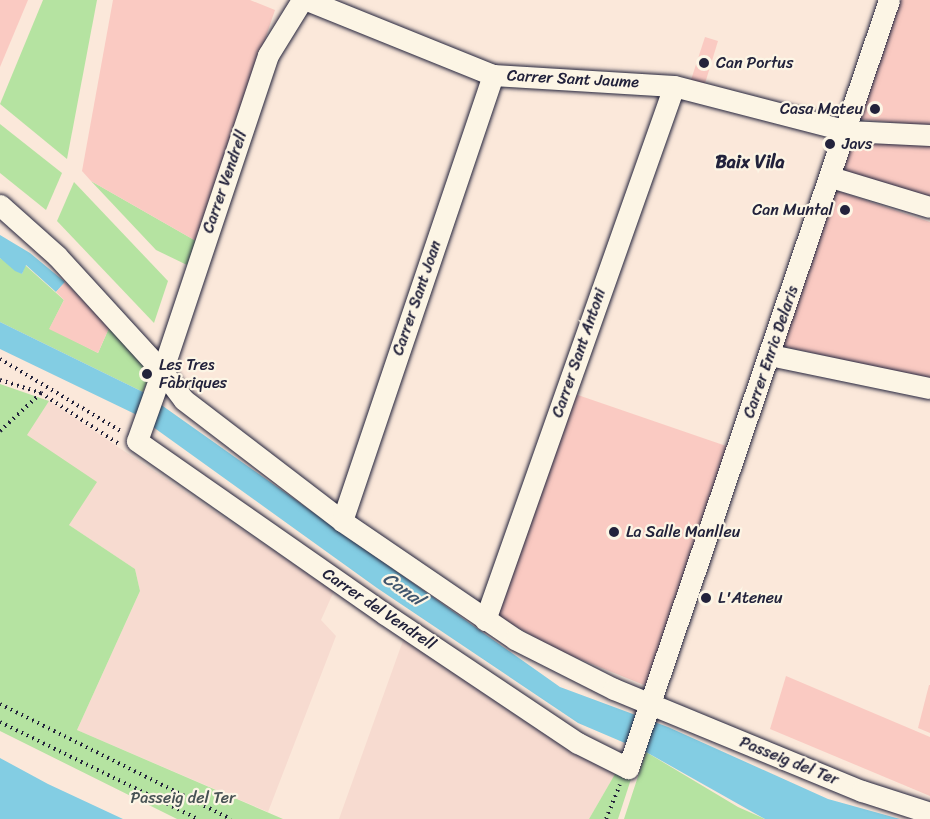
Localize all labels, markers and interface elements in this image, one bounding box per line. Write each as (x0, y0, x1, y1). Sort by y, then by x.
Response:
place label: Can Portus (716, 53, 793, 73)
marker: Can Portus (697, 56, 711, 70)
street label: Carrer Sant Jaume (507, 66, 639, 92)
place label: Casa Mateu (781, 99, 863, 119)
marker: Casa Mateu (868, 102, 882, 116)
street label: Carrer Vendrell (198, 128, 252, 236)
place label: Javs (842, 134, 872, 154)
marker: Javs (823, 137, 837, 151)
district label: Baix Vila (715, 151, 785, 173)
place label: Can Muntal (752, 200, 833, 220)
marker: Can Muntal (838, 203, 852, 217)
street label: Carrer Sant Joan (388, 238, 446, 358)
street label: Carrer Enric Delaris (739, 283, 803, 421)
street label: Carrer Sant Antoni (548, 286, 610, 420)
place label: Les Tres Fàbriques (159, 355, 227, 393)
marker: Les Tres Fàbriques (140, 367, 154, 381)
place label: La Salle Manlleu (626, 522, 741, 542)
marker: La Salle Manlleu (607, 525, 621, 539)
street label: Carrer del Vendrell (319, 564, 439, 654)
water label: Canal (379, 567, 427, 611)
place label: L'Ateneu (718, 588, 783, 608)
marker: L'Ateneu (699, 591, 713, 605)
street label: Passeig del Ter (737, 732, 841, 790)
park label: Passeig del Ter (131, 788, 235, 808)

